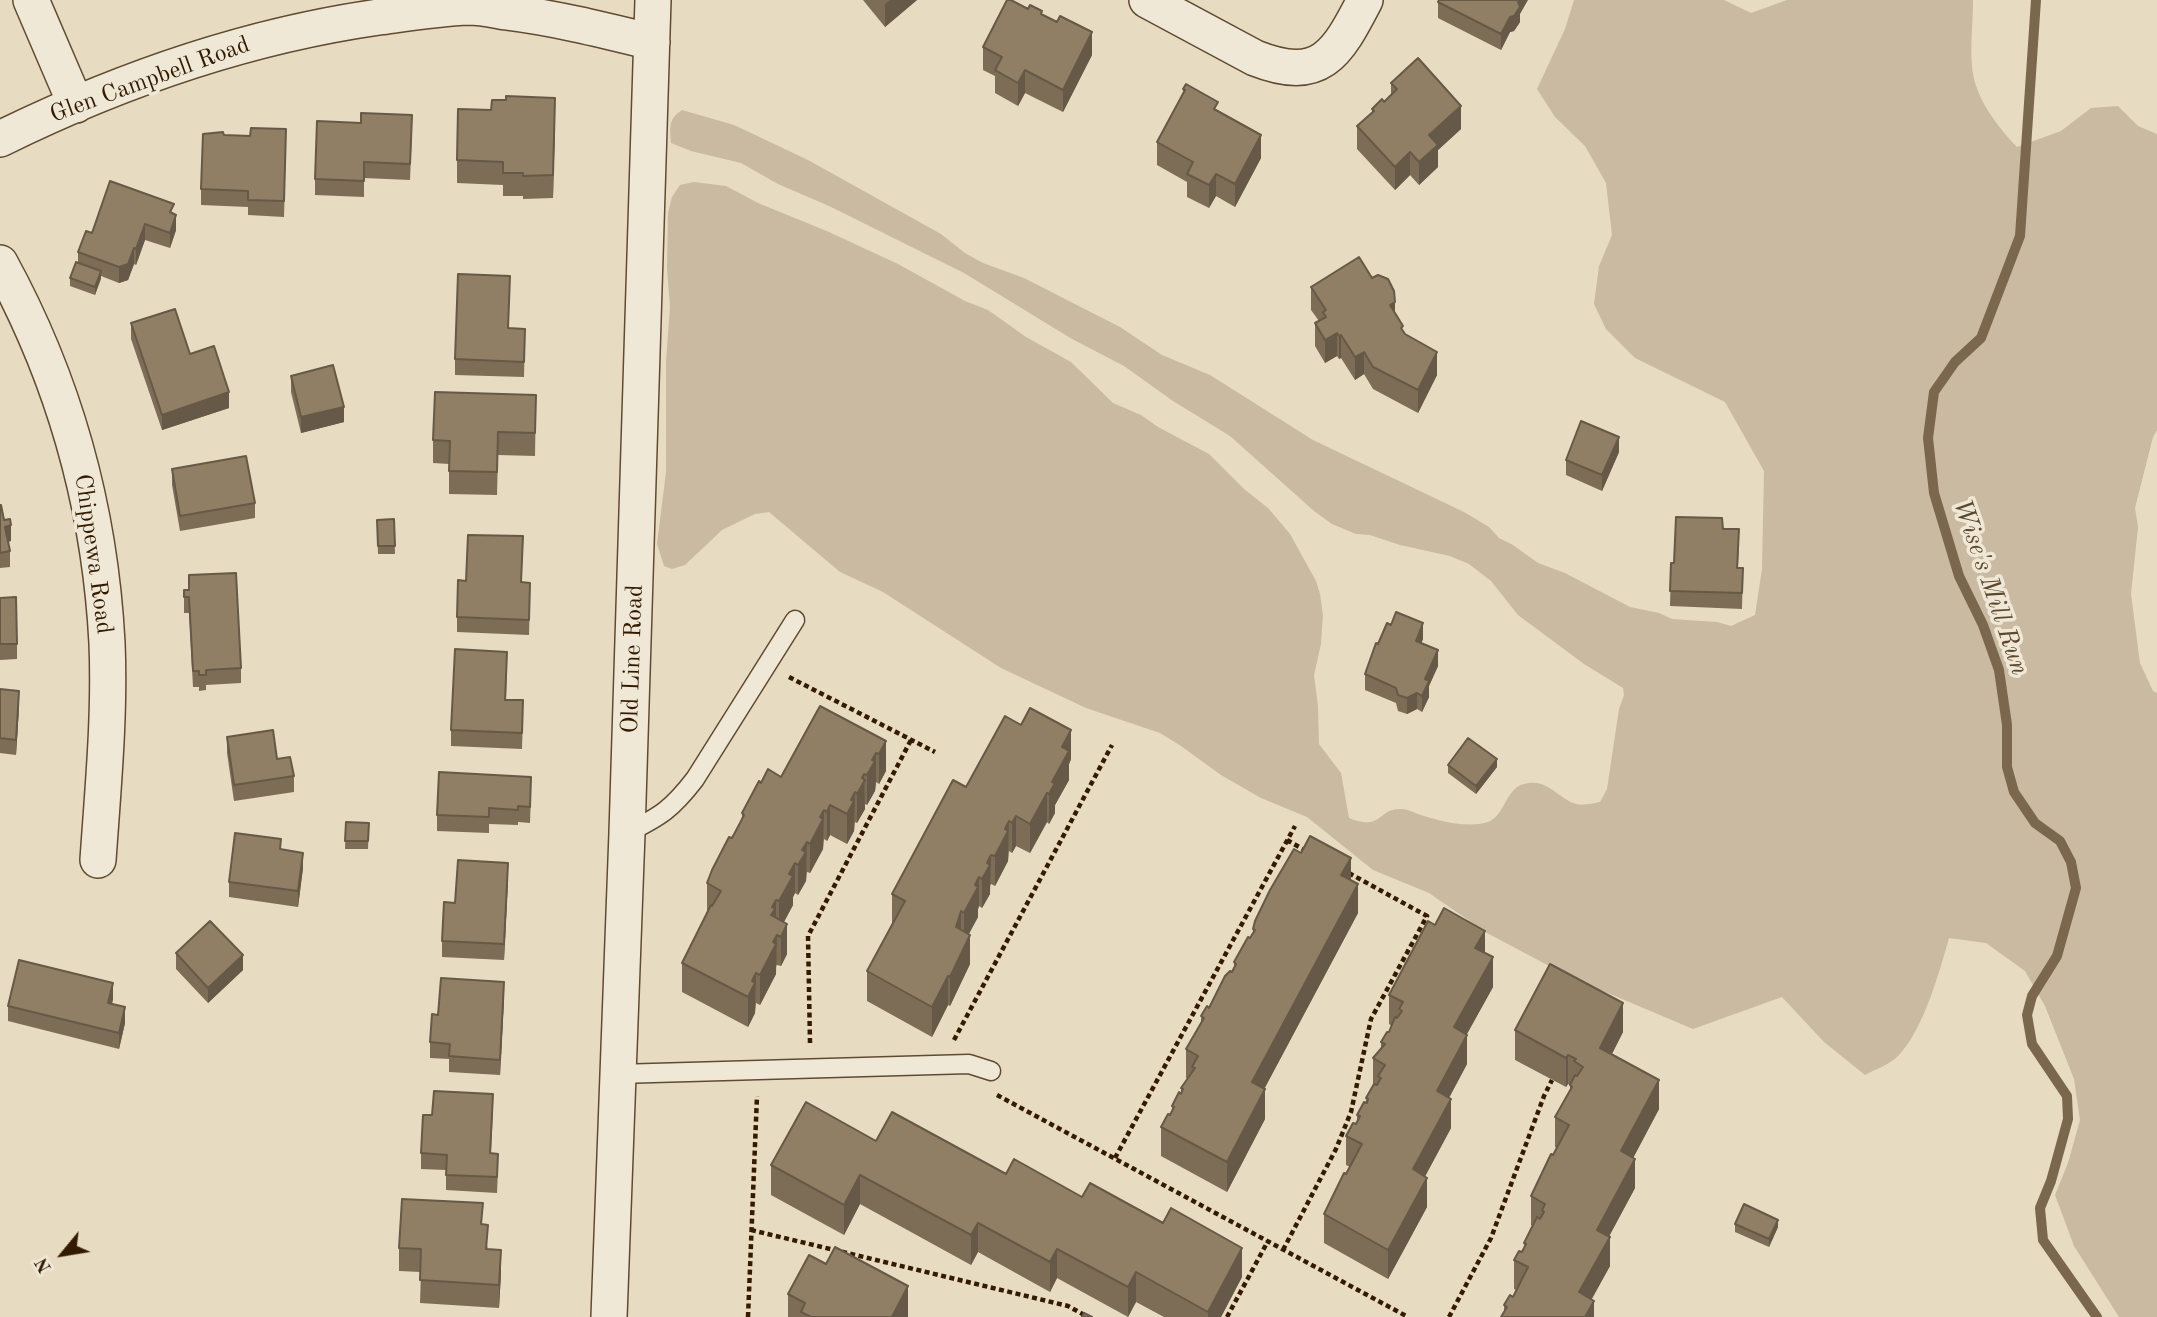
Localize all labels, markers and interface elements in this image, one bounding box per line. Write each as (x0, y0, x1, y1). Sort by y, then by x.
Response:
street label: Glen Campbell Road (46, 30, 254, 130)
street label: Chippewa Road (68, 472, 118, 636)
water label: Wise's Mill Run (1945, 495, 2035, 679)
street label: Old Line Road (616, 584, 650, 734)
north arrow (28, 1219, 98, 1289)
text: N (33, 1254, 56, 1276)

